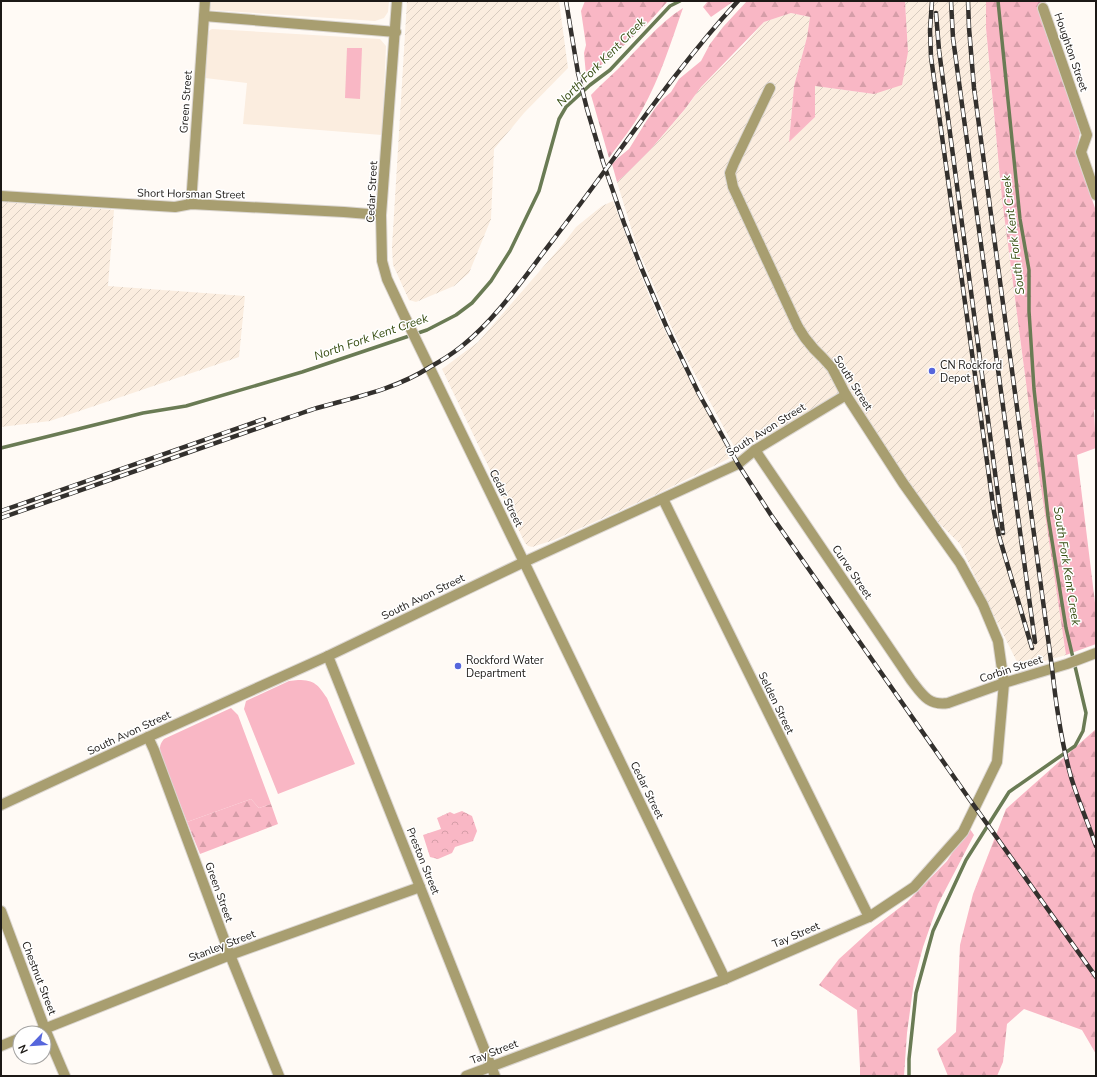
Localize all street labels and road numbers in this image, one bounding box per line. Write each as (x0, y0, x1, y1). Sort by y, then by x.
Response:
street label: Houghton Street (1051, 11, 1092, 94)
street label: Green Street (176, 70, 196, 134)
street label: Cedar Street (363, 161, 381, 223)
street label: Short Horsman Street (137, 186, 245, 202)
street label: South Street (830, 353, 876, 413)
street label: South Avon Street (724, 400, 808, 460)
street label: Cedar Street (486, 467, 526, 529)
street label: Curve Street (828, 542, 876, 602)
street label: South Avon Street (379, 570, 467, 624)
street label: Corbin Street (978, 652, 1044, 686)
street label: Selden Street (755, 670, 798, 737)
street label: South Avon Street (85, 707, 173, 759)
street label: Cedar Street (627, 759, 667, 821)
street label: Preston Street (403, 825, 443, 897)
street label: Green Street (201, 860, 237, 924)
street label: Tay Street (770, 918, 822, 952)
street label: Stanley Street (187, 926, 258, 966)
street label: Chestnut Street (18, 939, 60, 1017)
street label: Tay Street (468, 1036, 520, 1068)

